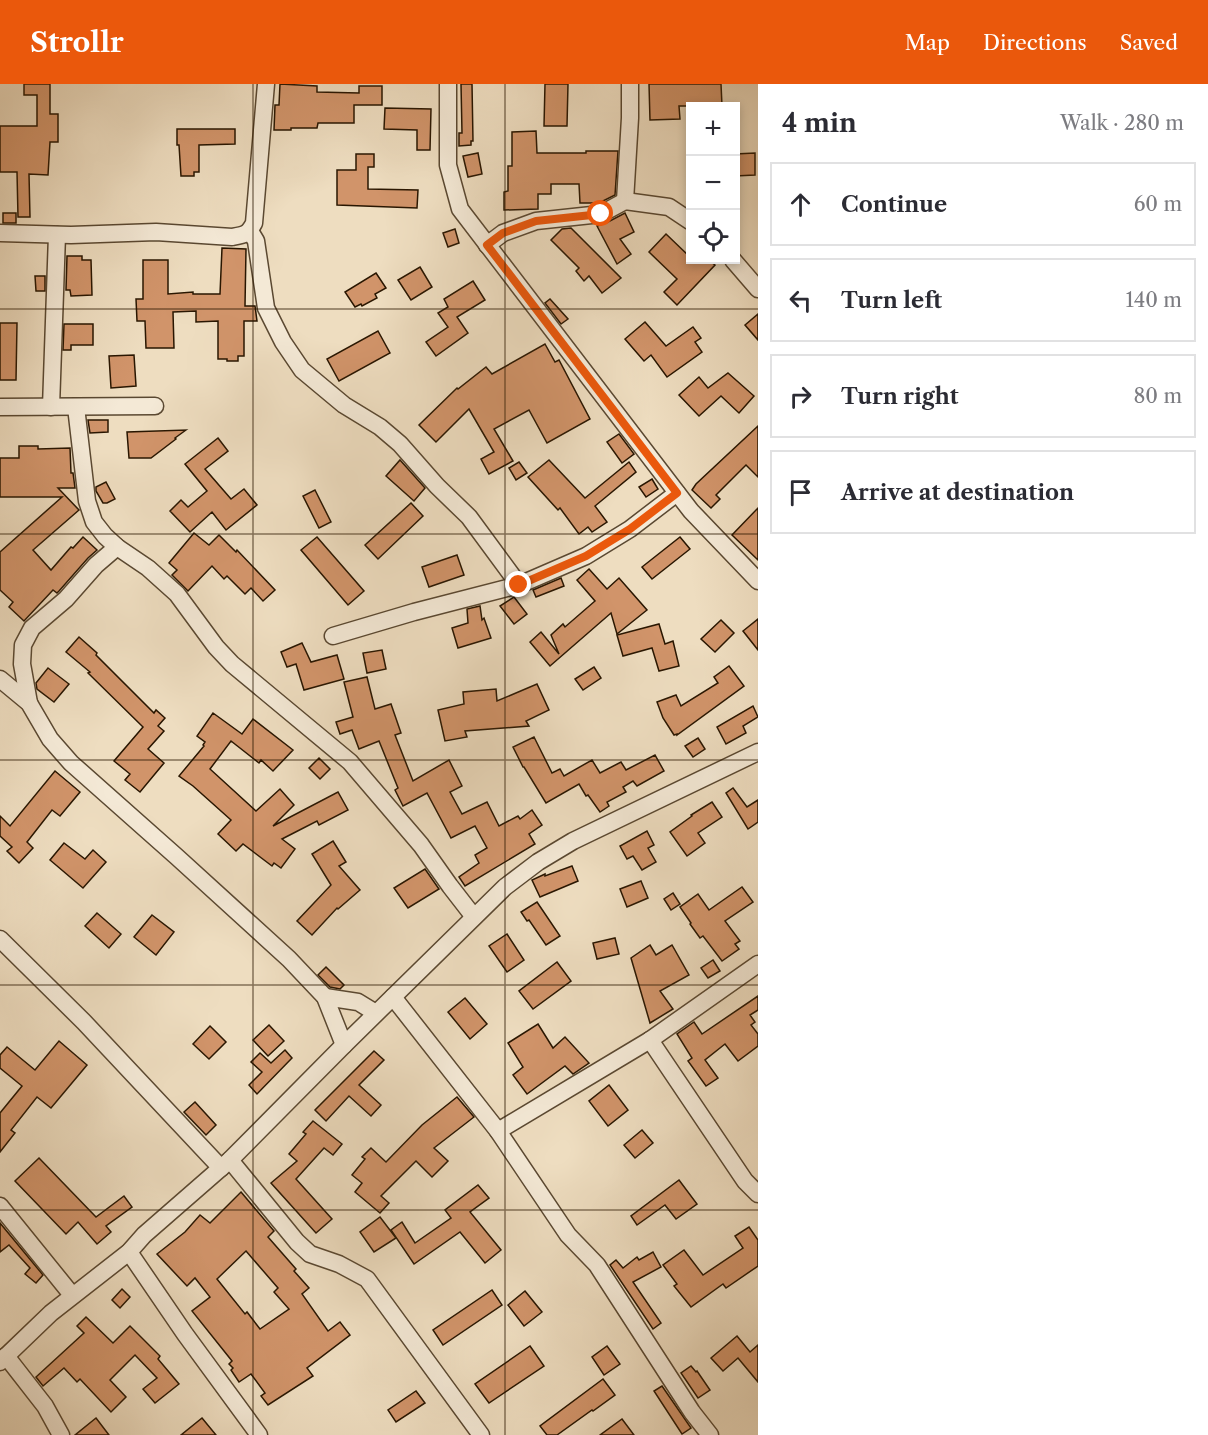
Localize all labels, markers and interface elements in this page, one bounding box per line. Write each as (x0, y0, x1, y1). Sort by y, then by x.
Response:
text: Strollr (30, 25, 124, 59)
text: Map (905, 30, 950, 55)
text: Directions (983, 30, 1087, 55)
text: Saved (1120, 30, 1178, 55)
map controls (686, 102, 740, 264)
button: + (686, 102, 740, 156)
text: 4 min (782, 107, 857, 139)
text: Walk · 280 m (1060, 111, 1184, 135)
button: − (686, 156, 740, 210)
icon: ahead (784, 188, 817, 221)
text: Continue (841, 191, 947, 218)
text: 60 m (1134, 192, 1182, 216)
route start (587, 200, 613, 226)
button: locate (686, 210, 740, 264)
icon: left (784, 284, 817, 317)
text: Turn left (841, 287, 942, 314)
text: 140 m (1125, 288, 1182, 312)
icon: right (784, 380, 817, 413)
text: Turn right (841, 383, 959, 410)
text: 80 m (1134, 384, 1182, 408)
icon: arrive (784, 476, 817, 509)
text: Arrive at destination (841, 479, 1074, 506)
route end (505, 571, 531, 597)

